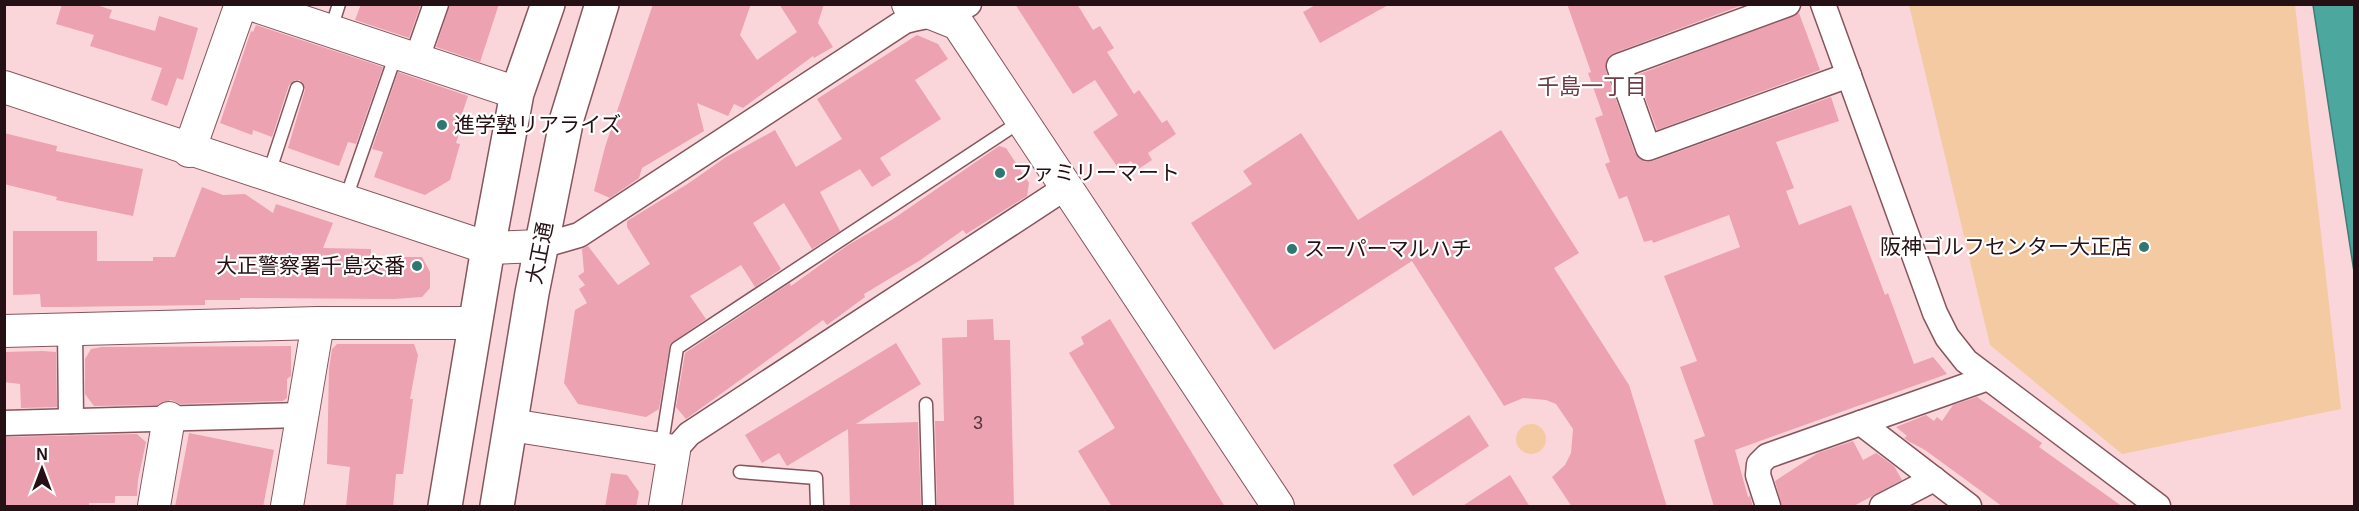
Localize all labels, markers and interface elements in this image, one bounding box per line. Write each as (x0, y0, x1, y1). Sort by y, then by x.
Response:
district label: 千島一丁目 (1537, 74, 1647, 99)
place label: 進学塾リアライズ (454, 113, 621, 136)
marker: 進学塾リアライズ (435, 118, 449, 132)
place label: ファミリーマート (1012, 161, 1180, 184)
marker: ファミリーマート (993, 166, 1007, 180)
street label: 大正通 (522, 220, 557, 286)
place label: 阪神ゴルフセンター大正店 (1880, 235, 2132, 258)
place label: スーパーマルハチ (1304, 237, 1472, 260)
marker: 阪神ゴルフセンター大正店 (2137, 240, 2151, 254)
marker: スーパーマルハチ (1285, 242, 1299, 256)
place label: 大正警察署千島交番 (216, 254, 405, 277)
marker: 大正警察署千島交番 (410, 259, 424, 273)
house number: 3 (973, 413, 983, 433)
north arrow (12, 439, 72, 499)
text: N (36, 446, 48, 463)

